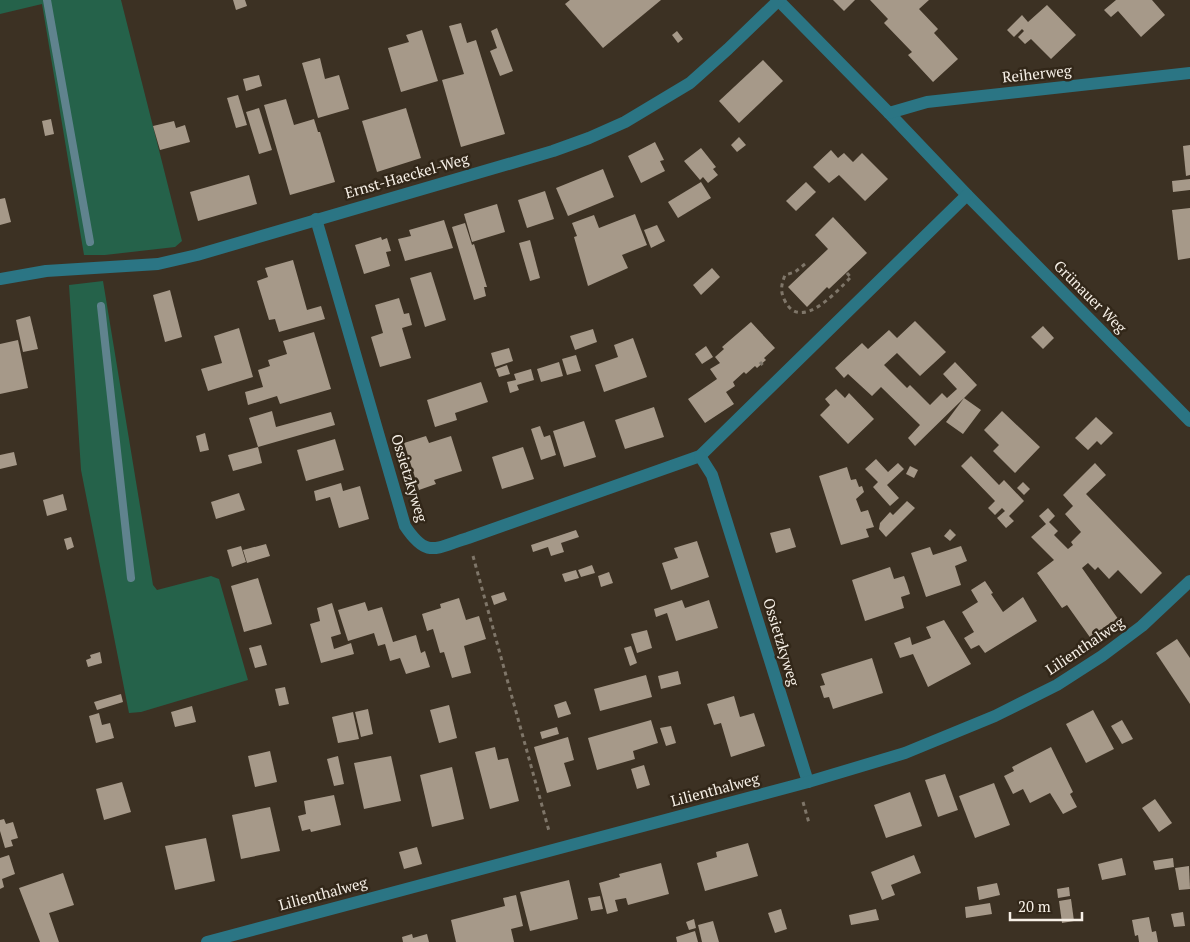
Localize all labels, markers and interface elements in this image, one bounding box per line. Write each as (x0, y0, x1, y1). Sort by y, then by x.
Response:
street label: Reiherweg (1001, 59, 1074, 87)
street label: Ernst-Haeckel-Weg (342, 147, 472, 202)
street label: Grünauer Weg (1050, 256, 1132, 338)
street label: Ossietzkyweg (387, 431, 433, 525)
street label: Ossietzkyweg (759, 595, 805, 689)
street label: Lilienthalweg (1041, 611, 1129, 679)
street label: Lilienthalweg (668, 767, 762, 810)
street label: Lilienthalweg (276, 871, 370, 914)
scale bar (1010, 890, 1082, 922)
text: 20 m (1018, 896, 1051, 916)

